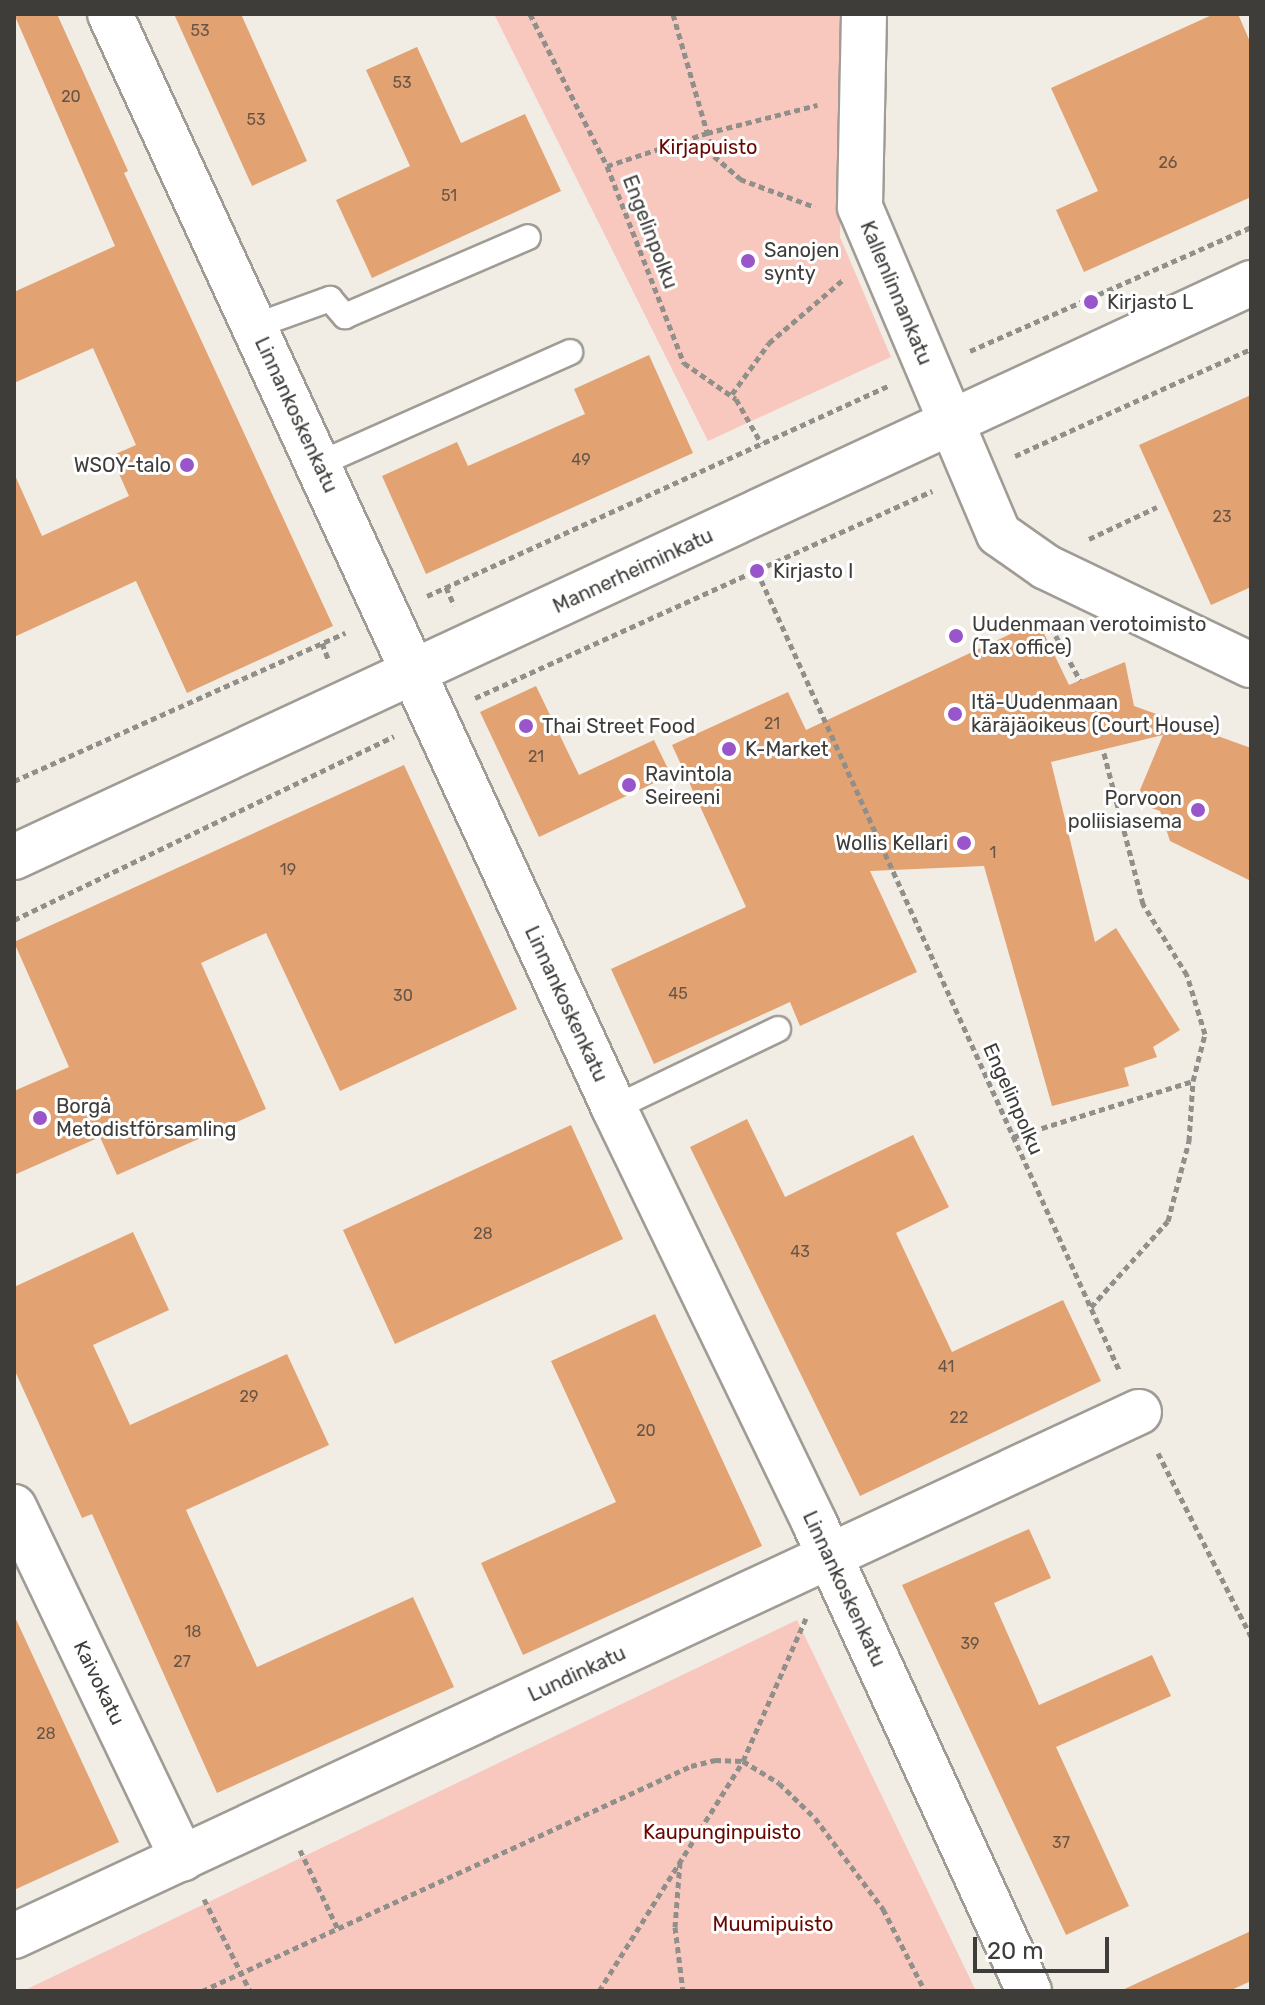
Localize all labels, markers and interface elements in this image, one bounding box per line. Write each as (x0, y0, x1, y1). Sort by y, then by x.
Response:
house number: 53 (190, 21, 210, 41)
house number: 53 (392, 73, 412, 93)
house number: 20 (61, 87, 81, 107)
house number: 53 (246, 110, 266, 130)
park label: Kirjapuisto (659, 135, 757, 159)
house number: 26 (1158, 153, 1178, 173)
street label: Engelinpolku (617, 172, 683, 292)
house number: 51 (441, 186, 457, 206)
street label: Kallenlinnankatu (855, 217, 937, 369)
place label: Sanojen synty (764, 238, 839, 285)
marker: Sanojen synty (739, 252, 757, 270)
place label: Kirjasto L (1107, 290, 1193, 314)
marker: Kirjasto L (1082, 293, 1100, 311)
street label: Linnankoskenkatu (249, 333, 343, 497)
house number: 49 (571, 450, 591, 470)
place label: WSOY-talo (74, 453, 171, 477)
marker: WSOY-talo (178, 456, 196, 474)
house number: 23 (1212, 507, 1232, 527)
street label: Mannerheiminkatu (549, 523, 717, 619)
place label: Kirjasto I (773, 559, 853, 583)
marker: Kirjasto I (748, 562, 766, 580)
place label: Uudenmaan verotoimisto (Tax office) (972, 612, 1207, 659)
marker: Uudenmaan verotoimisto (Tax office) (947, 627, 965, 645)
place label: Itä-Uudenmaan käräjäoikeus (Court House) (971, 690, 1220, 737)
marker: Itä-Uudenmaan käräjäoikeus (Court House) (946, 705, 964, 723)
place label: Thai Street Food (542, 714, 695, 738)
house number: 21 (764, 714, 780, 734)
marker: Thai Street Food (517, 717, 535, 735)
place label: K-Market (745, 737, 829, 761)
marker: K-Market (720, 740, 738, 758)
house number: 21 (528, 747, 544, 767)
place label: Ravintola Seireeni (645, 762, 732, 809)
marker: Ravintola Seireeni (620, 776, 638, 794)
place label: Porvoon poliisiasema (1068, 786, 1182, 833)
marker: Porvoon poliisiasema (1189, 801, 1207, 819)
place label: Wollis Kellari (835, 831, 948, 855)
marker: Wollis Kellari (955, 834, 973, 852)
house number: 1 (990, 843, 996, 863)
house number: 19 (280, 860, 296, 880)
street label: Linnankoskenkatu (519, 922, 613, 1086)
house number: 45 (668, 984, 688, 1004)
house number: 30 (393, 986, 413, 1006)
street label: Engelinpolku (978, 1039, 1048, 1159)
place label: Borgå Metodistförsamling (56, 1094, 236, 1141)
marker: Borgå Metodistförsamling (31, 1109, 49, 1127)
house number: 28 (473, 1224, 493, 1244)
house number: 43 (790, 1242, 810, 1262)
house number: 41 (938, 1357, 954, 1377)
house number: 29 (240, 1387, 258, 1407)
house number: 22 (950, 1408, 968, 1428)
house number: 20 (636, 1421, 656, 1441)
street label: Linnankoskenkatu (797, 1507, 891, 1671)
house number: 18 (184, 1622, 202, 1642)
house number: 39 (960, 1634, 980, 1654)
street label: Kaivokatu (68, 1637, 130, 1729)
street label: Lundinkatu (524, 1641, 630, 1707)
house number: 27 (173, 1652, 191, 1672)
house number: 28 (36, 1724, 56, 1744)
park label: Kaupunginpuisto (643, 1820, 801, 1844)
house number: 37 (1052, 1833, 1070, 1853)
park label: Muumipuisto (713, 1912, 833, 1936)
scale bar (977, 1921, 1113, 1971)
text: 20 m (987, 1937, 1044, 1965)

